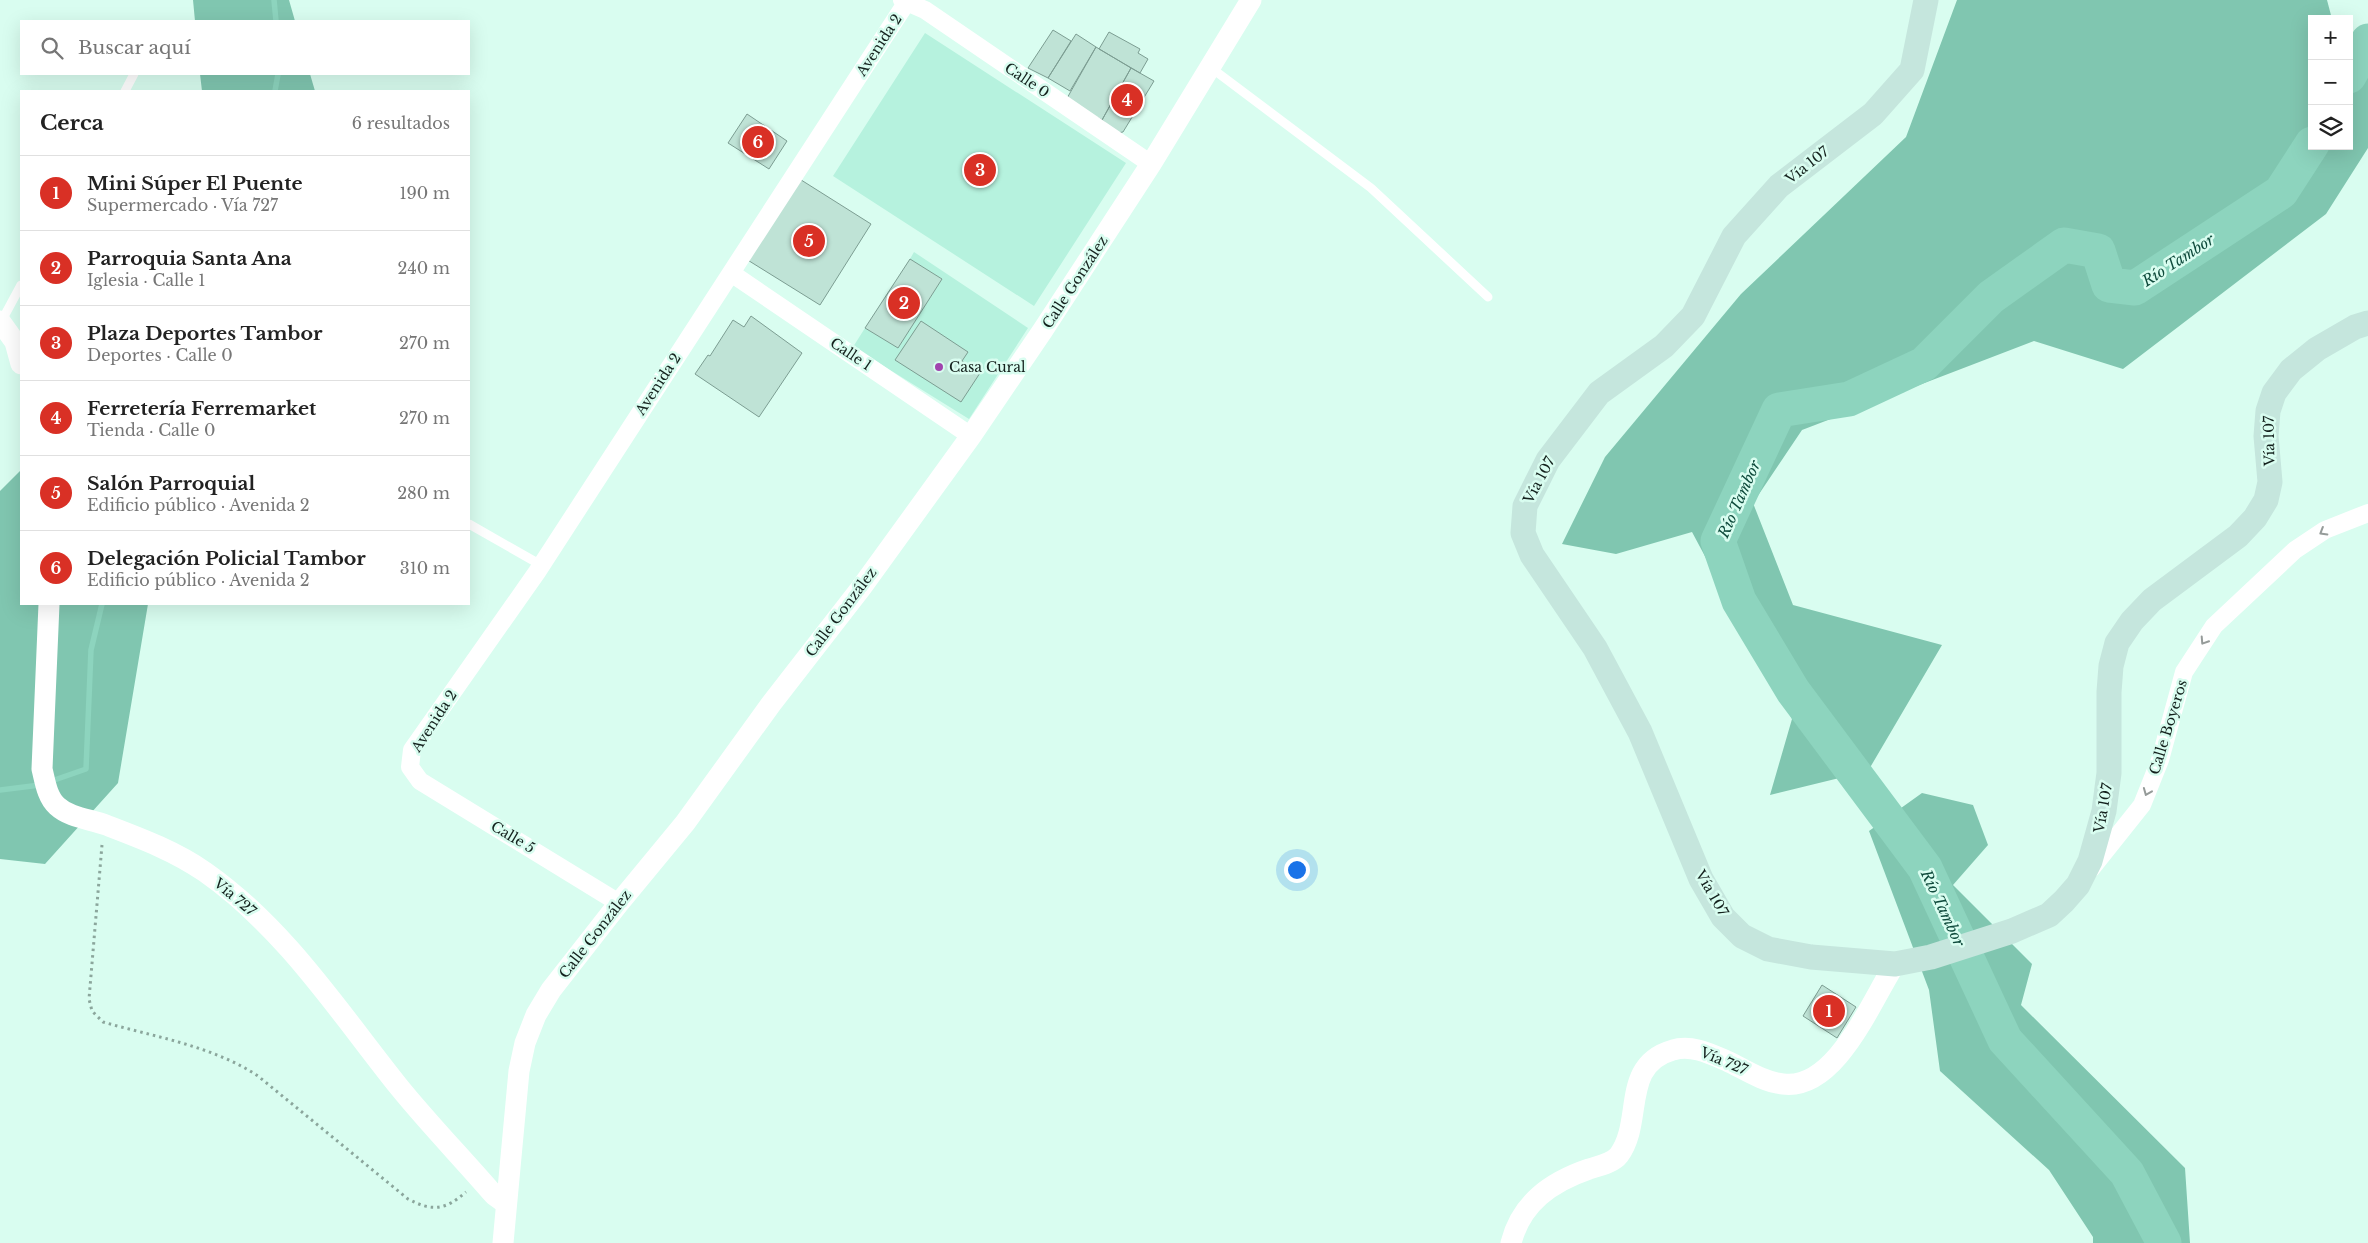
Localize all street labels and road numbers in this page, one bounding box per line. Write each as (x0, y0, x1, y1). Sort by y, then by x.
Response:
street label: Avenida 2 (852, 11, 906, 80)
street label: Calle 0 (1001, 59, 1053, 101)
street label: Vía 107 (1781, 142, 1833, 188)
street label: Calle González (1038, 232, 1112, 332)
street label: Calle 1 (827, 334, 875, 374)
street label: Avenida 2 (631, 350, 685, 419)
street label: Vía 107 (2260, 415, 2278, 467)
street label: Vía 107 (1519, 453, 1559, 507)
street label: Calle González (802, 564, 881, 660)
street label: Calle Boyeros (2145, 677, 2191, 777)
street label: Avenida 2 (407, 687, 461, 756)
street label: Vía 107 (2090, 781, 2116, 835)
street label: Calle 5 (488, 817, 538, 857)
street label: Vía 107 (1691, 866, 1733, 920)
street label: Vía 727 (209, 873, 261, 920)
street label: Calle González (555, 886, 635, 982)
street label: Vía 727 (1697, 1043, 1751, 1079)

